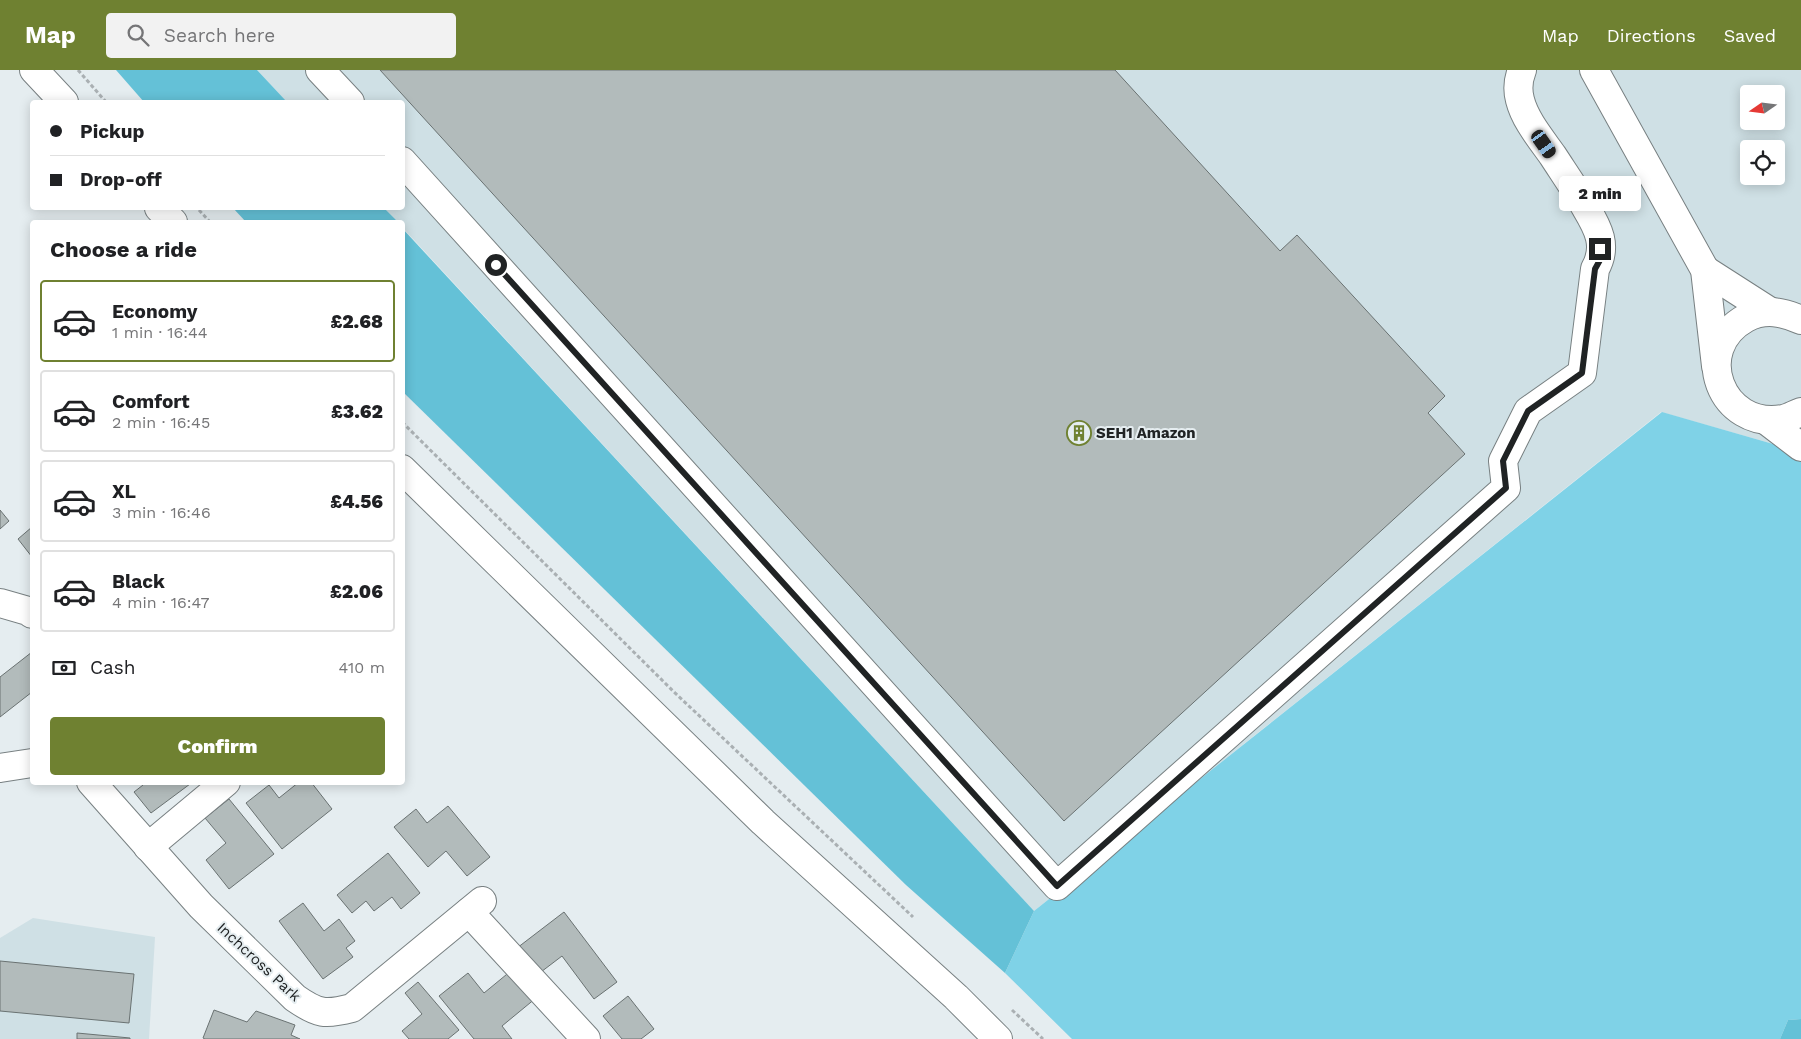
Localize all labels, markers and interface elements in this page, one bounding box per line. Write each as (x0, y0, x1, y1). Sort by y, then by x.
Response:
search box (106, 13, 456, 58)
text: Map (25, 21, 76, 49)
icon: search (124, 21, 152, 49)
text: Search here (164, 24, 275, 47)
text: Map (1542, 25, 1579, 46)
text: Directions (1607, 25, 1696, 46)
text: Saved (1724, 25, 1776, 46)
north arrow (1740, 85, 1785, 130)
map controls (1740, 85, 1785, 185)
text: Pickup (80, 120, 144, 143)
car (1529, 127, 1558, 161)
button: locate (1740, 140, 1785, 185)
text: Drop-off (80, 168, 162, 191)
callout: 2 min (1559, 176, 1641, 212)
text: 2 min (1578, 184, 1622, 203)
text: Choose a ride (50, 237, 197, 262)
route end (1589, 238, 1611, 260)
route start (485, 254, 507, 276)
icon: car (52, 299, 97, 344)
text: Economy (112, 300, 197, 323)
text: £2.68 (330, 310, 383, 333)
text: 1 min · 16:44 (112, 323, 208, 342)
icon: car (52, 389, 97, 434)
text: Comfort (112, 390, 190, 413)
text: £3.62 (331, 400, 383, 423)
text: 2 min · 16:45 (112, 413, 210, 432)
building icon: SEH1 Amazon (1066, 420, 1092, 446)
place label: SEH1 Amazon (1096, 424, 1196, 442)
icon: car (52, 479, 97, 524)
text: XL (112, 480, 136, 503)
text: £4.56 (330, 490, 383, 513)
text: 3 min · 16:46 (112, 503, 211, 522)
icon: car (52, 569, 97, 614)
text: Black (112, 570, 165, 593)
text: £2.06 (330, 580, 383, 603)
text: 4 min · 16:47 (112, 593, 210, 612)
icon: cash (50, 654, 78, 682)
text: Cash (90, 656, 136, 679)
text: 410 m (339, 658, 385, 677)
button: Confirm (50, 717, 385, 775)
street label: Inchcross Park (213, 919, 305, 1006)

